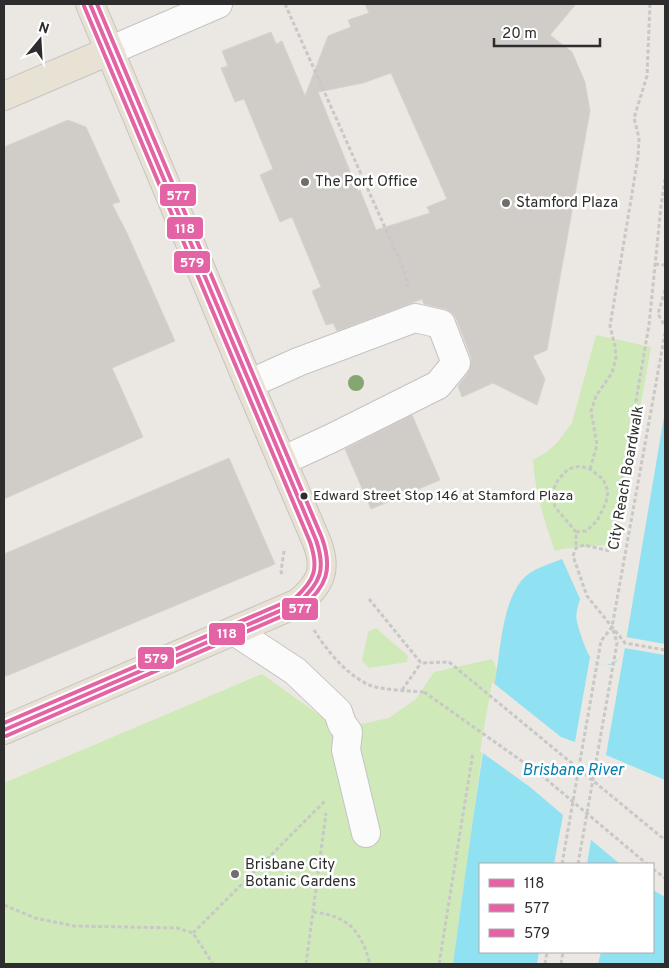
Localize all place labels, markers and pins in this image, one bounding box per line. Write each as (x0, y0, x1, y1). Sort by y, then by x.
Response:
place label: The Port Office (315, 173, 418, 192)
marker: The Port Office (299, 176, 311, 188)
place label: Stamford Plaza (516, 194, 618, 213)
marker: Stamford Plaza (500, 197, 512, 209)
place label: Edward Street Stop 146 at Stamford Plaza (313, 488, 573, 505)
marker: Edward Street Stop 146 at Stamford Plaza (299, 491, 309, 501)
place label: Brisbane City Botanic Gardens (245, 856, 356, 892)
marker: Brisbane City Botanic Gardens (229, 868, 241, 880)

